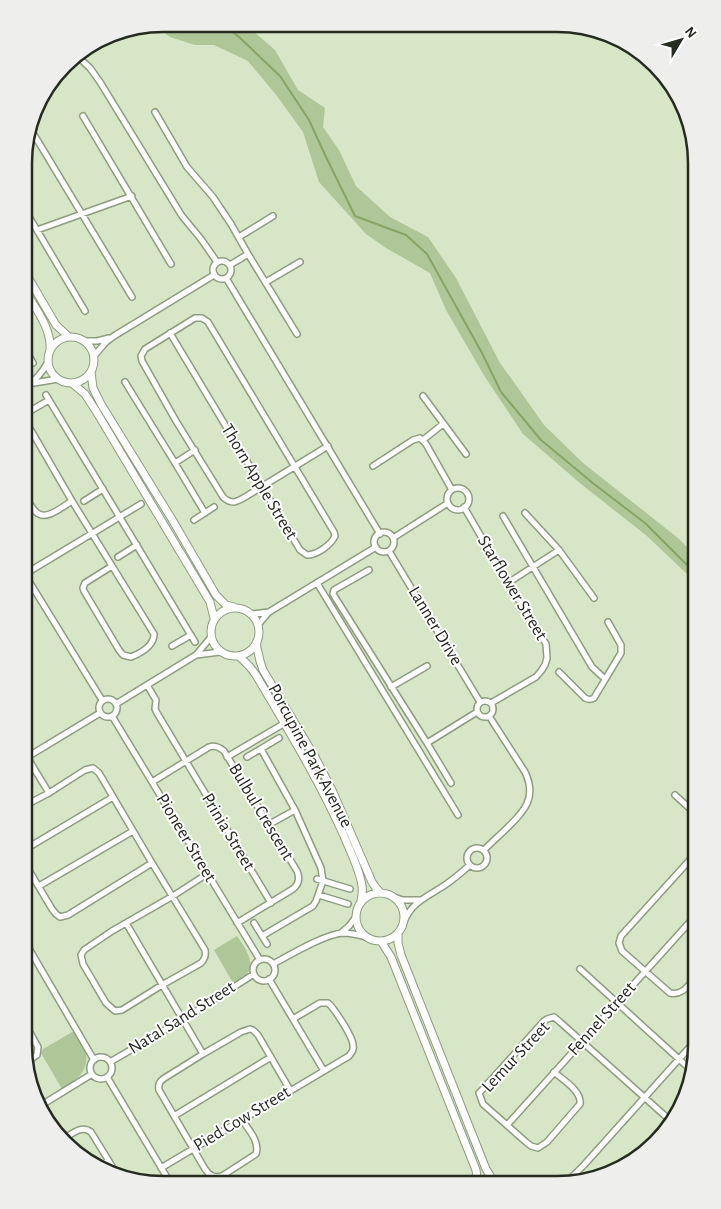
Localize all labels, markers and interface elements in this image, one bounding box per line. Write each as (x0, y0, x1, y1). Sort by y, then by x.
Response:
north arrow (656, 15, 706, 65)
text: N (682, 24, 699, 41)
street label: Thorn Apple Street (218, 421, 301, 543)
street label: Starflower Street (474, 533, 550, 644)
street label: Lanner Drive (404, 583, 466, 669)
street label: Porcupine Park Avenue (265, 681, 355, 831)
street label: Bulbul Crescent (225, 761, 297, 864)
street label: Prinia Street (198, 790, 258, 874)
street label: Pioneer Street (153, 791, 219, 885)
street label: Natal Sand Street (126, 978, 239, 1058)
street label: Fennel Street (565, 979, 640, 1059)
street label: Lemur Street (479, 1018, 553, 1096)
street label: Pied Cow Street (190, 1083, 294, 1155)

